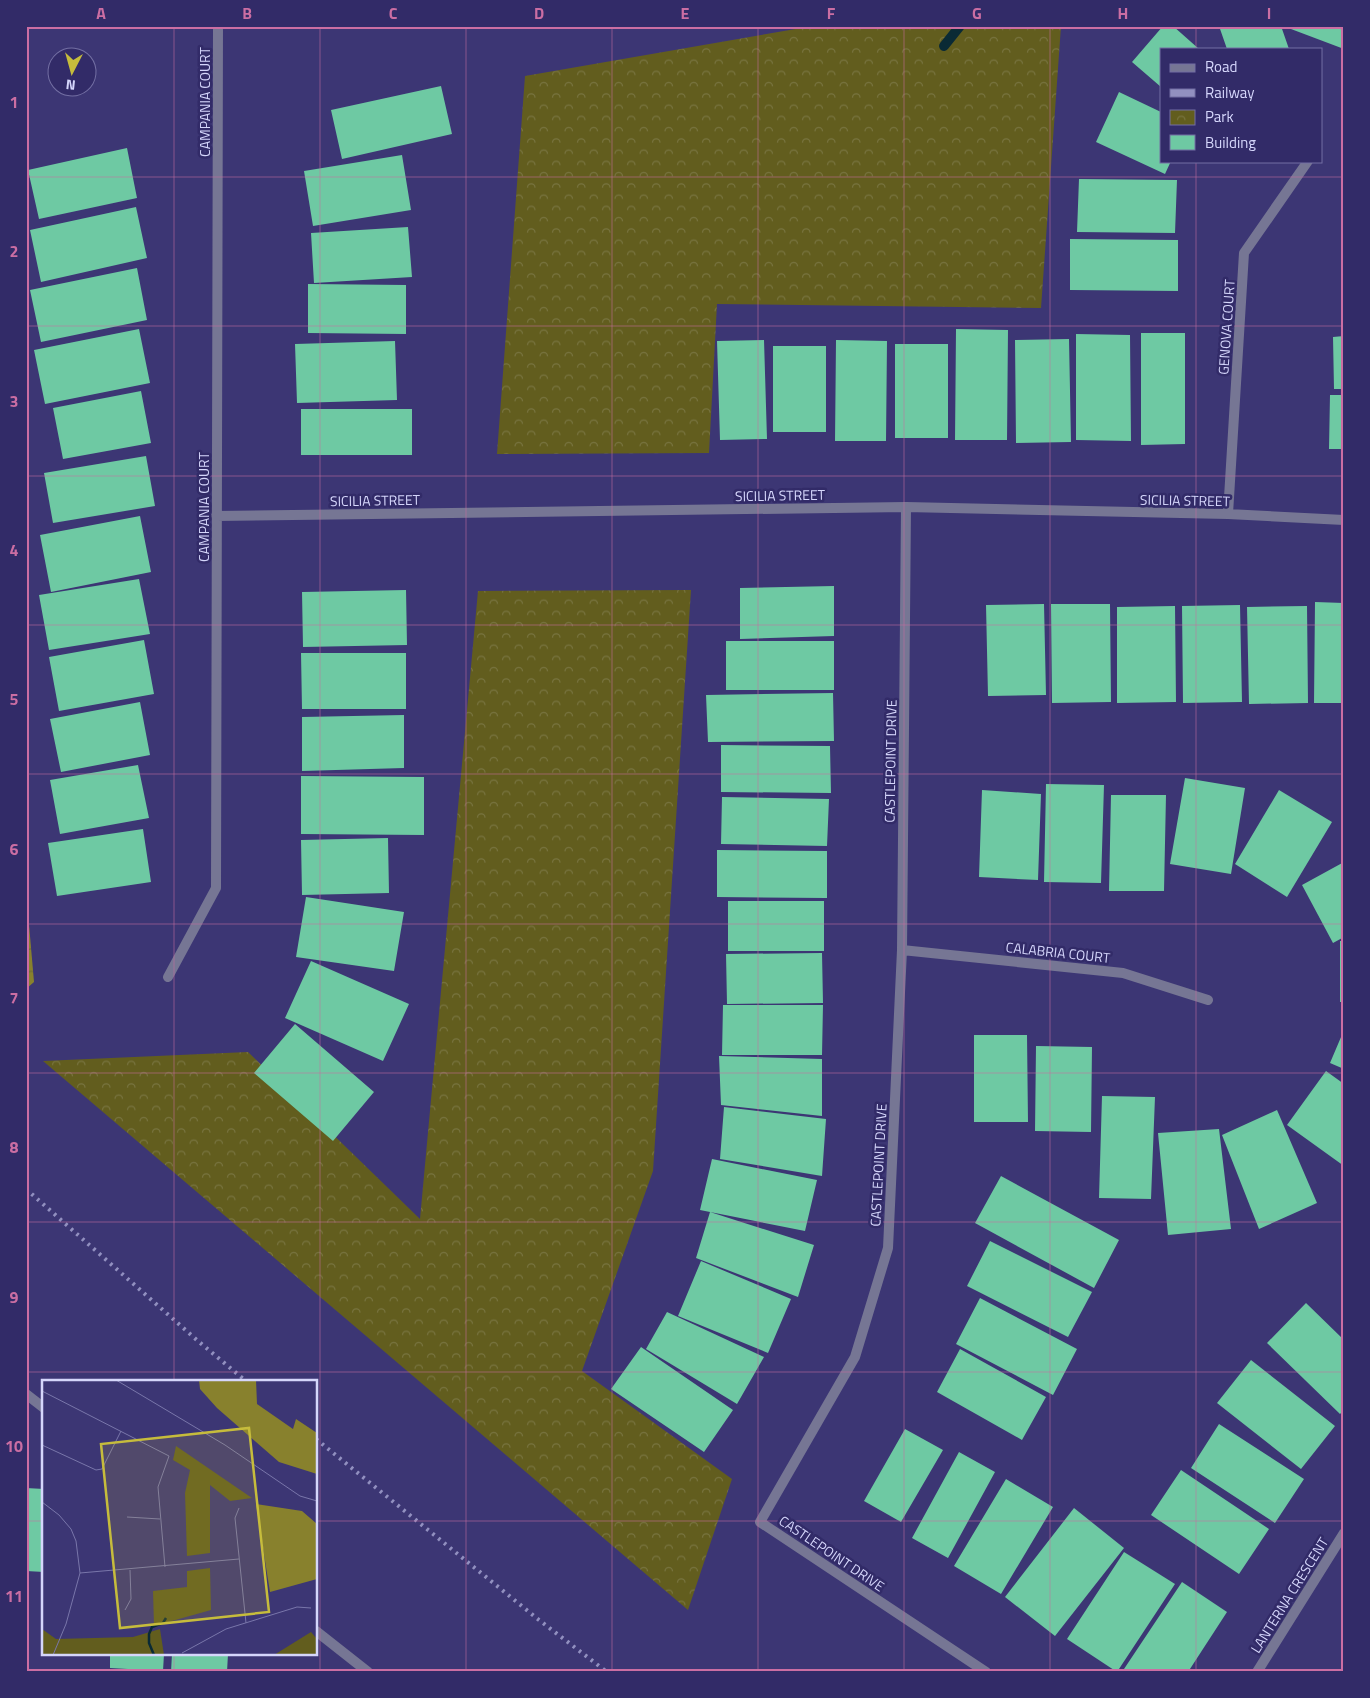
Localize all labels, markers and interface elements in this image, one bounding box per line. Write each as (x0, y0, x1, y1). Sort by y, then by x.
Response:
text: A (96, 1, 106, 25)
text: B (242, 1, 252, 25)
text: C (389, 1, 398, 25)
text: D (534, 1, 544, 25)
text: E (681, 1, 690, 25)
text: F (827, 1, 836, 25)
text: G (972, 1, 982, 25)
text: H (1118, 1, 1128, 25)
text: I (1267, 1, 1271, 25)
street label: CAMPANIA COURT (194, 46, 215, 157)
north arrow (48, 48, 98, 98)
legend (1160, 48, 1322, 162)
text: Road (1205, 55, 1237, 78)
text: N (65, 74, 77, 96)
text: Railway (1205, 81, 1255, 104)
text: 1 (10, 90, 18, 114)
text: Park (1205, 105, 1234, 128)
text: Building (1205, 131, 1256, 154)
text: 2 (10, 239, 18, 263)
street label: GENOVA COURT (1212, 278, 1240, 375)
text: 3 (10, 389, 18, 413)
street label: CAMPANIA COURT (193, 451, 214, 562)
street label: SICILIA STREET (735, 484, 826, 506)
street label: SICILIA STREET (330, 489, 421, 511)
street label: SICILIA STREET (1140, 489, 1231, 511)
text: 4 (10, 538, 19, 562)
text: 5 (10, 687, 19, 711)
street label: CASTLEPOINT DRIVE (878, 699, 902, 823)
text: 6 (10, 837, 19, 861)
street label: CALABRIA COURT (1005, 936, 1112, 968)
text: 7 (10, 986, 18, 1010)
street label: CASTLEPOINT DRIVE (864, 1103, 892, 1227)
text: 8 (10, 1135, 19, 1159)
text: 9 (10, 1285, 19, 1309)
inset map (42, 1380, 318, 1656)
text: 10 (5, 1434, 23, 1458)
street label: CASTLEPOINT DRIVE (775, 1510, 889, 1596)
street label: LANTERNA CRESCENT (1245, 1533, 1333, 1657)
text: 11 (5, 1584, 23, 1608)

